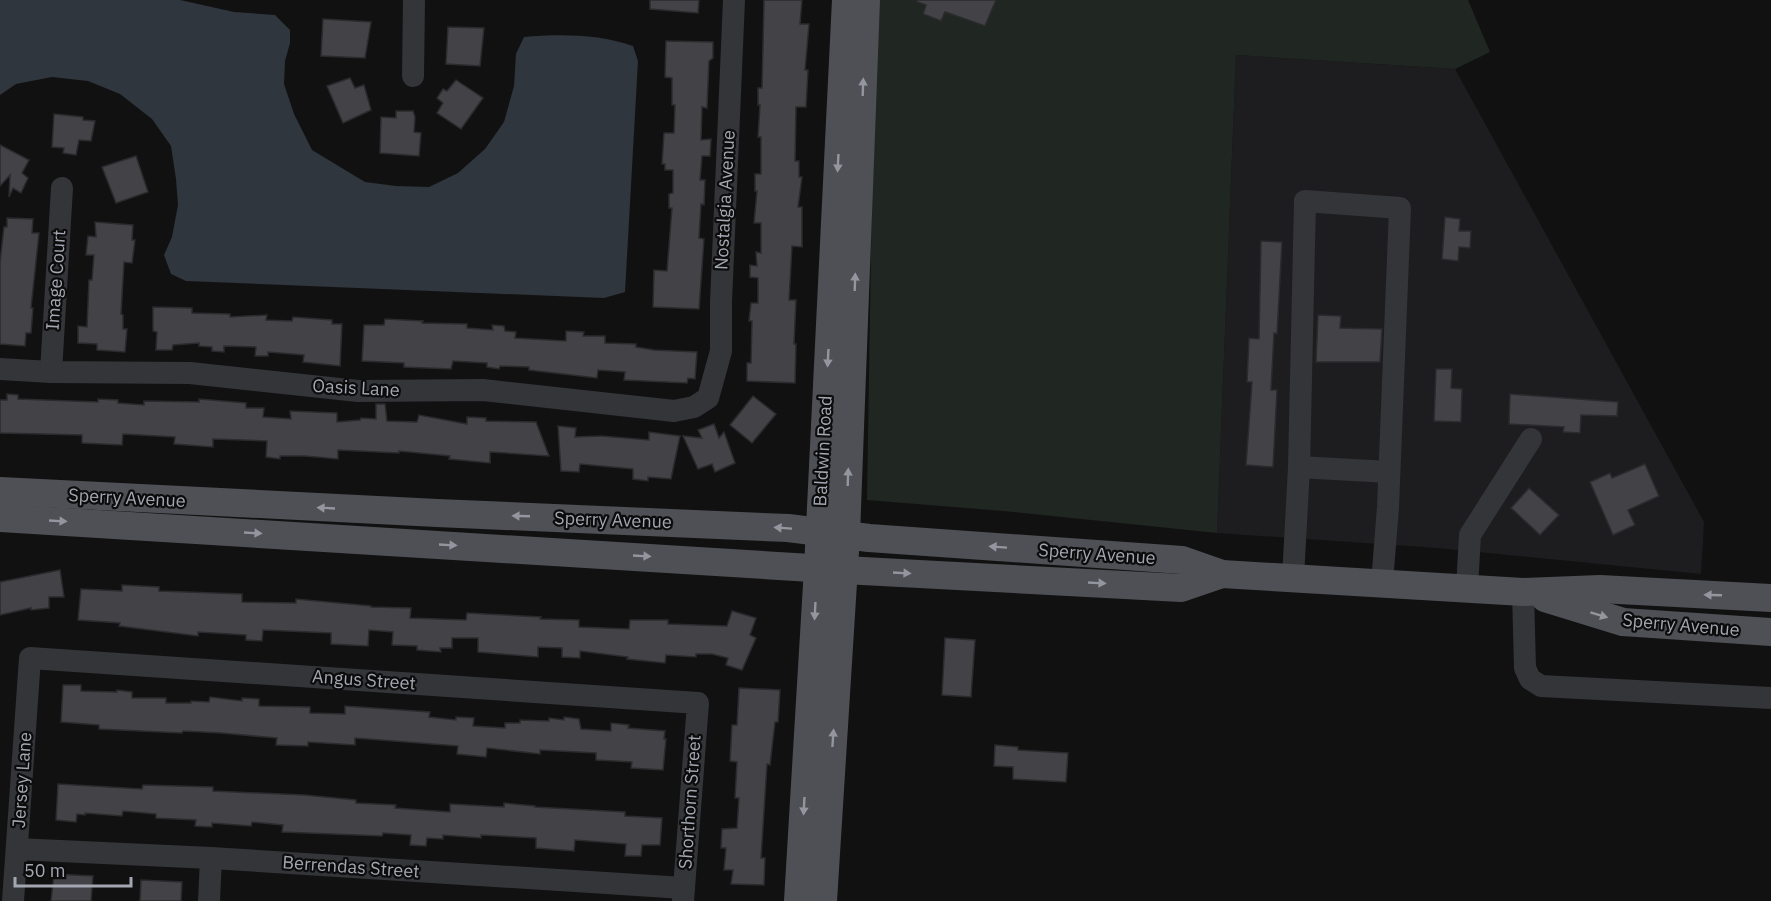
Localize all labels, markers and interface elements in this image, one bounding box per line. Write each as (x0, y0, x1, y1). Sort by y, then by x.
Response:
one-way arrow (858, 78, 867, 97)
street label: Nostalgia Avenue (709, 129, 740, 271)
one-way arrow (833, 154, 842, 173)
street label: Image Court (41, 229, 70, 331)
one-way arrow (851, 272, 860, 291)
one-way arrow (823, 349, 833, 368)
street label: Oasis Lane (312, 374, 400, 401)
street label: Baldwin Road (808, 395, 837, 507)
one-way arrow (844, 467, 853, 486)
street label: Sperry Avenue (68, 483, 186, 512)
one-way arrow (316, 503, 335, 512)
street label: Sperry Avenue (554, 506, 672, 533)
one-way arrow (511, 512, 530, 521)
one-way arrow (49, 517, 68, 526)
one-way arrow (774, 523, 793, 533)
one-way arrow (244, 528, 263, 538)
street label: Sperry Avenue (1038, 538, 1157, 569)
one-way arrow (438, 540, 457, 549)
one-way arrow (989, 542, 1008, 551)
one-way arrow (633, 552, 652, 561)
one-way arrow (893, 568, 912, 577)
one-way arrow (1088, 579, 1107, 588)
one-way arrow (1703, 591, 1722, 600)
one-way arrow (810, 602, 820, 621)
street label: Sperry Avenue (1622, 608, 1741, 641)
one-way arrow (1590, 611, 1608, 620)
street label: Angus Street (311, 664, 417, 695)
one-way arrow (829, 728, 838, 747)
street label: Jersey Lane (7, 731, 36, 829)
street label: Shorthorn Street (673, 734, 706, 870)
one-way arrow (799, 796, 808, 815)
scale bar (15, 850, 130, 888)
street label: Berrendas Street (282, 850, 420, 883)
text: 50 m (24, 859, 66, 882)

